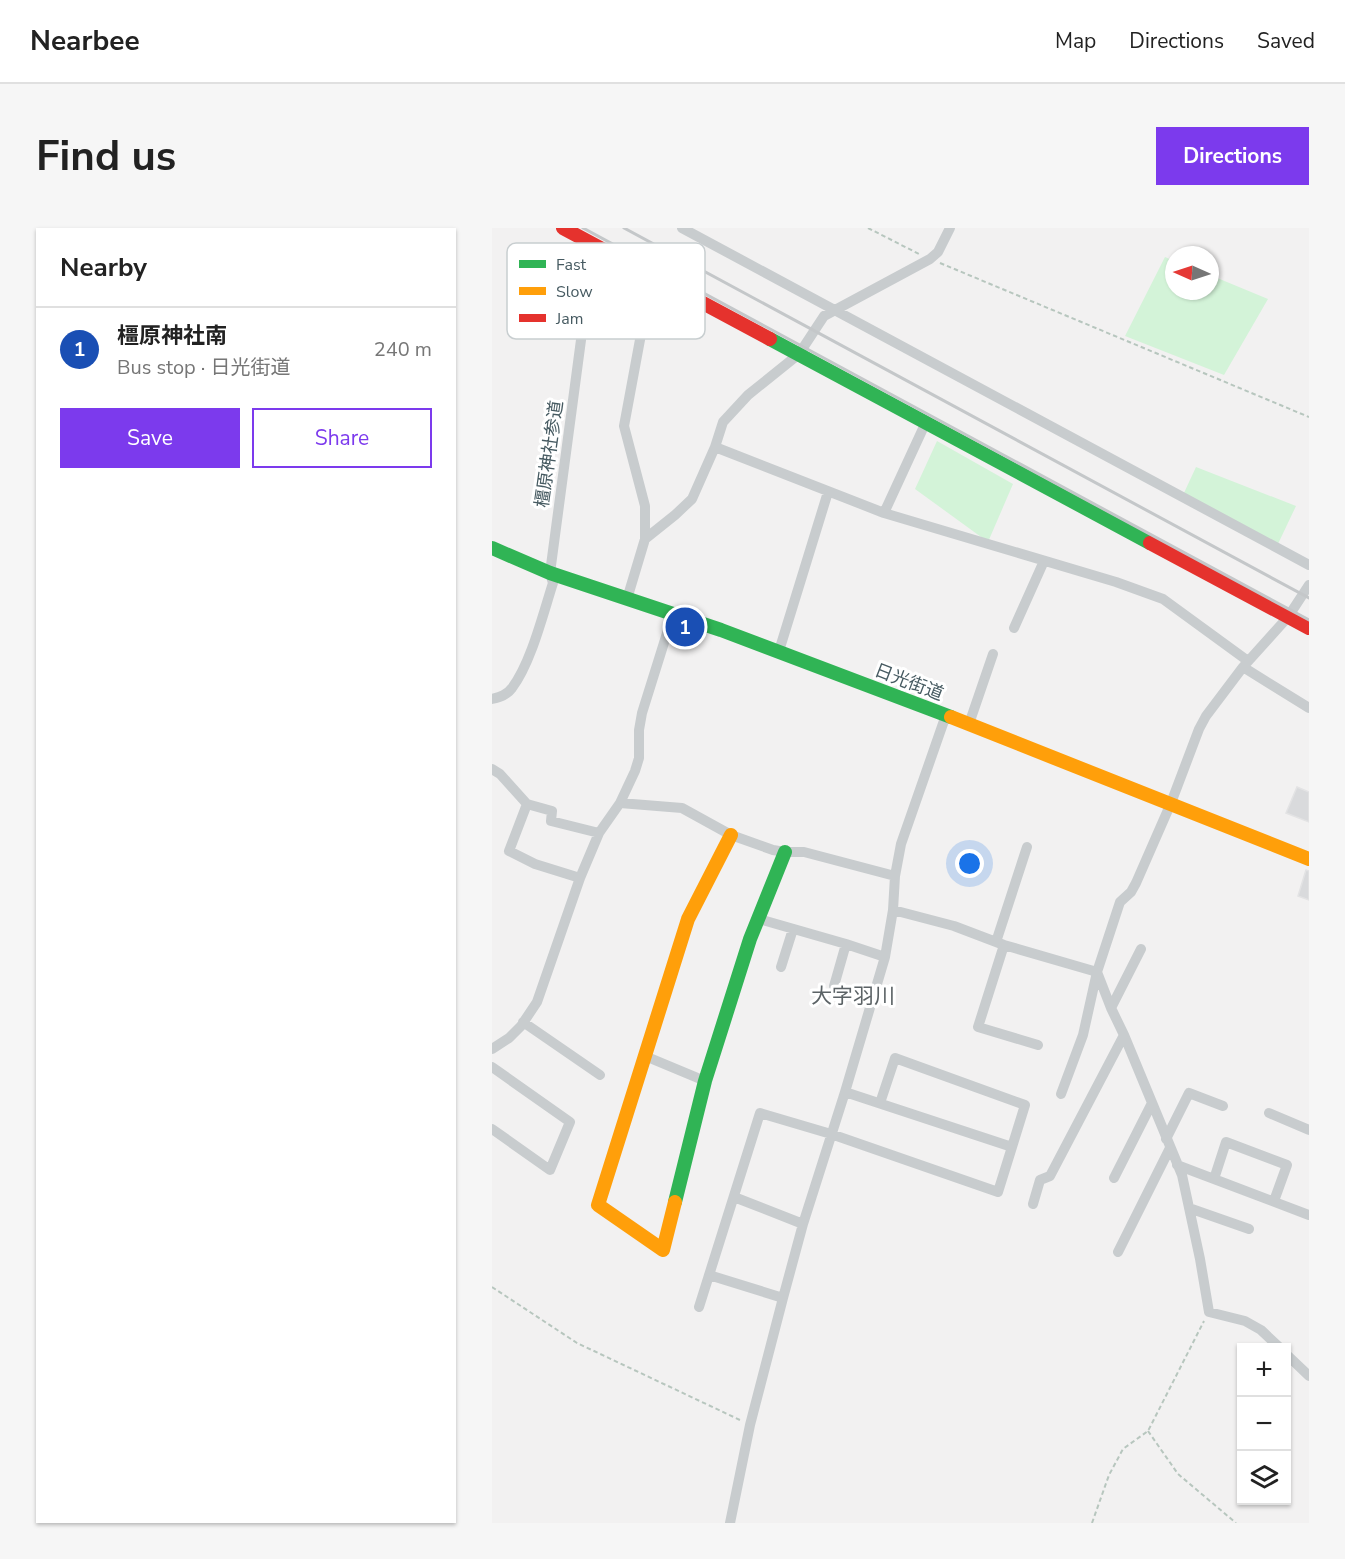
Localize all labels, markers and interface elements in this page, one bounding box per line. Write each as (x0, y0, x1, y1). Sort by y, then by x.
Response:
text: Nearbee (30, 22, 140, 60)
text: Map (1055, 27, 1096, 55)
text: Directions (1129, 27, 1224, 55)
text: Saved (1257, 27, 1315, 55)
button: Directions (1156, 127, 1309, 185)
text: Find us (36, 128, 176, 185)
legend (507, 243, 705, 339)
north arrow (1165, 246, 1219, 300)
text: Nearby (60, 250, 147, 285)
text: Fast (556, 254, 587, 276)
text: Slow (556, 281, 593, 303)
text: Jam (555, 308, 583, 330)
text: 橿原神社南 (117, 321, 227, 351)
text: 1 (74, 336, 86, 363)
text: 240 m (374, 336, 432, 363)
text: Bus stop · 日光街道 (117, 354, 291, 381)
street label: 橿原神社参道 (530, 399, 568, 509)
button: Save (60, 408, 240, 468)
button: Share (252, 408, 432, 468)
pin: 1 (666, 604, 704, 650)
street label: 日光街道 (871, 658, 947, 706)
your location (955, 849, 984, 878)
district label: 大字羽川 (811, 982, 895, 1010)
map controls (1237, 1343, 1291, 1505)
button: + (1237, 1343, 1291, 1397)
button: − (1237, 1397, 1291, 1451)
button: layers (1237, 1451, 1291, 1505)

